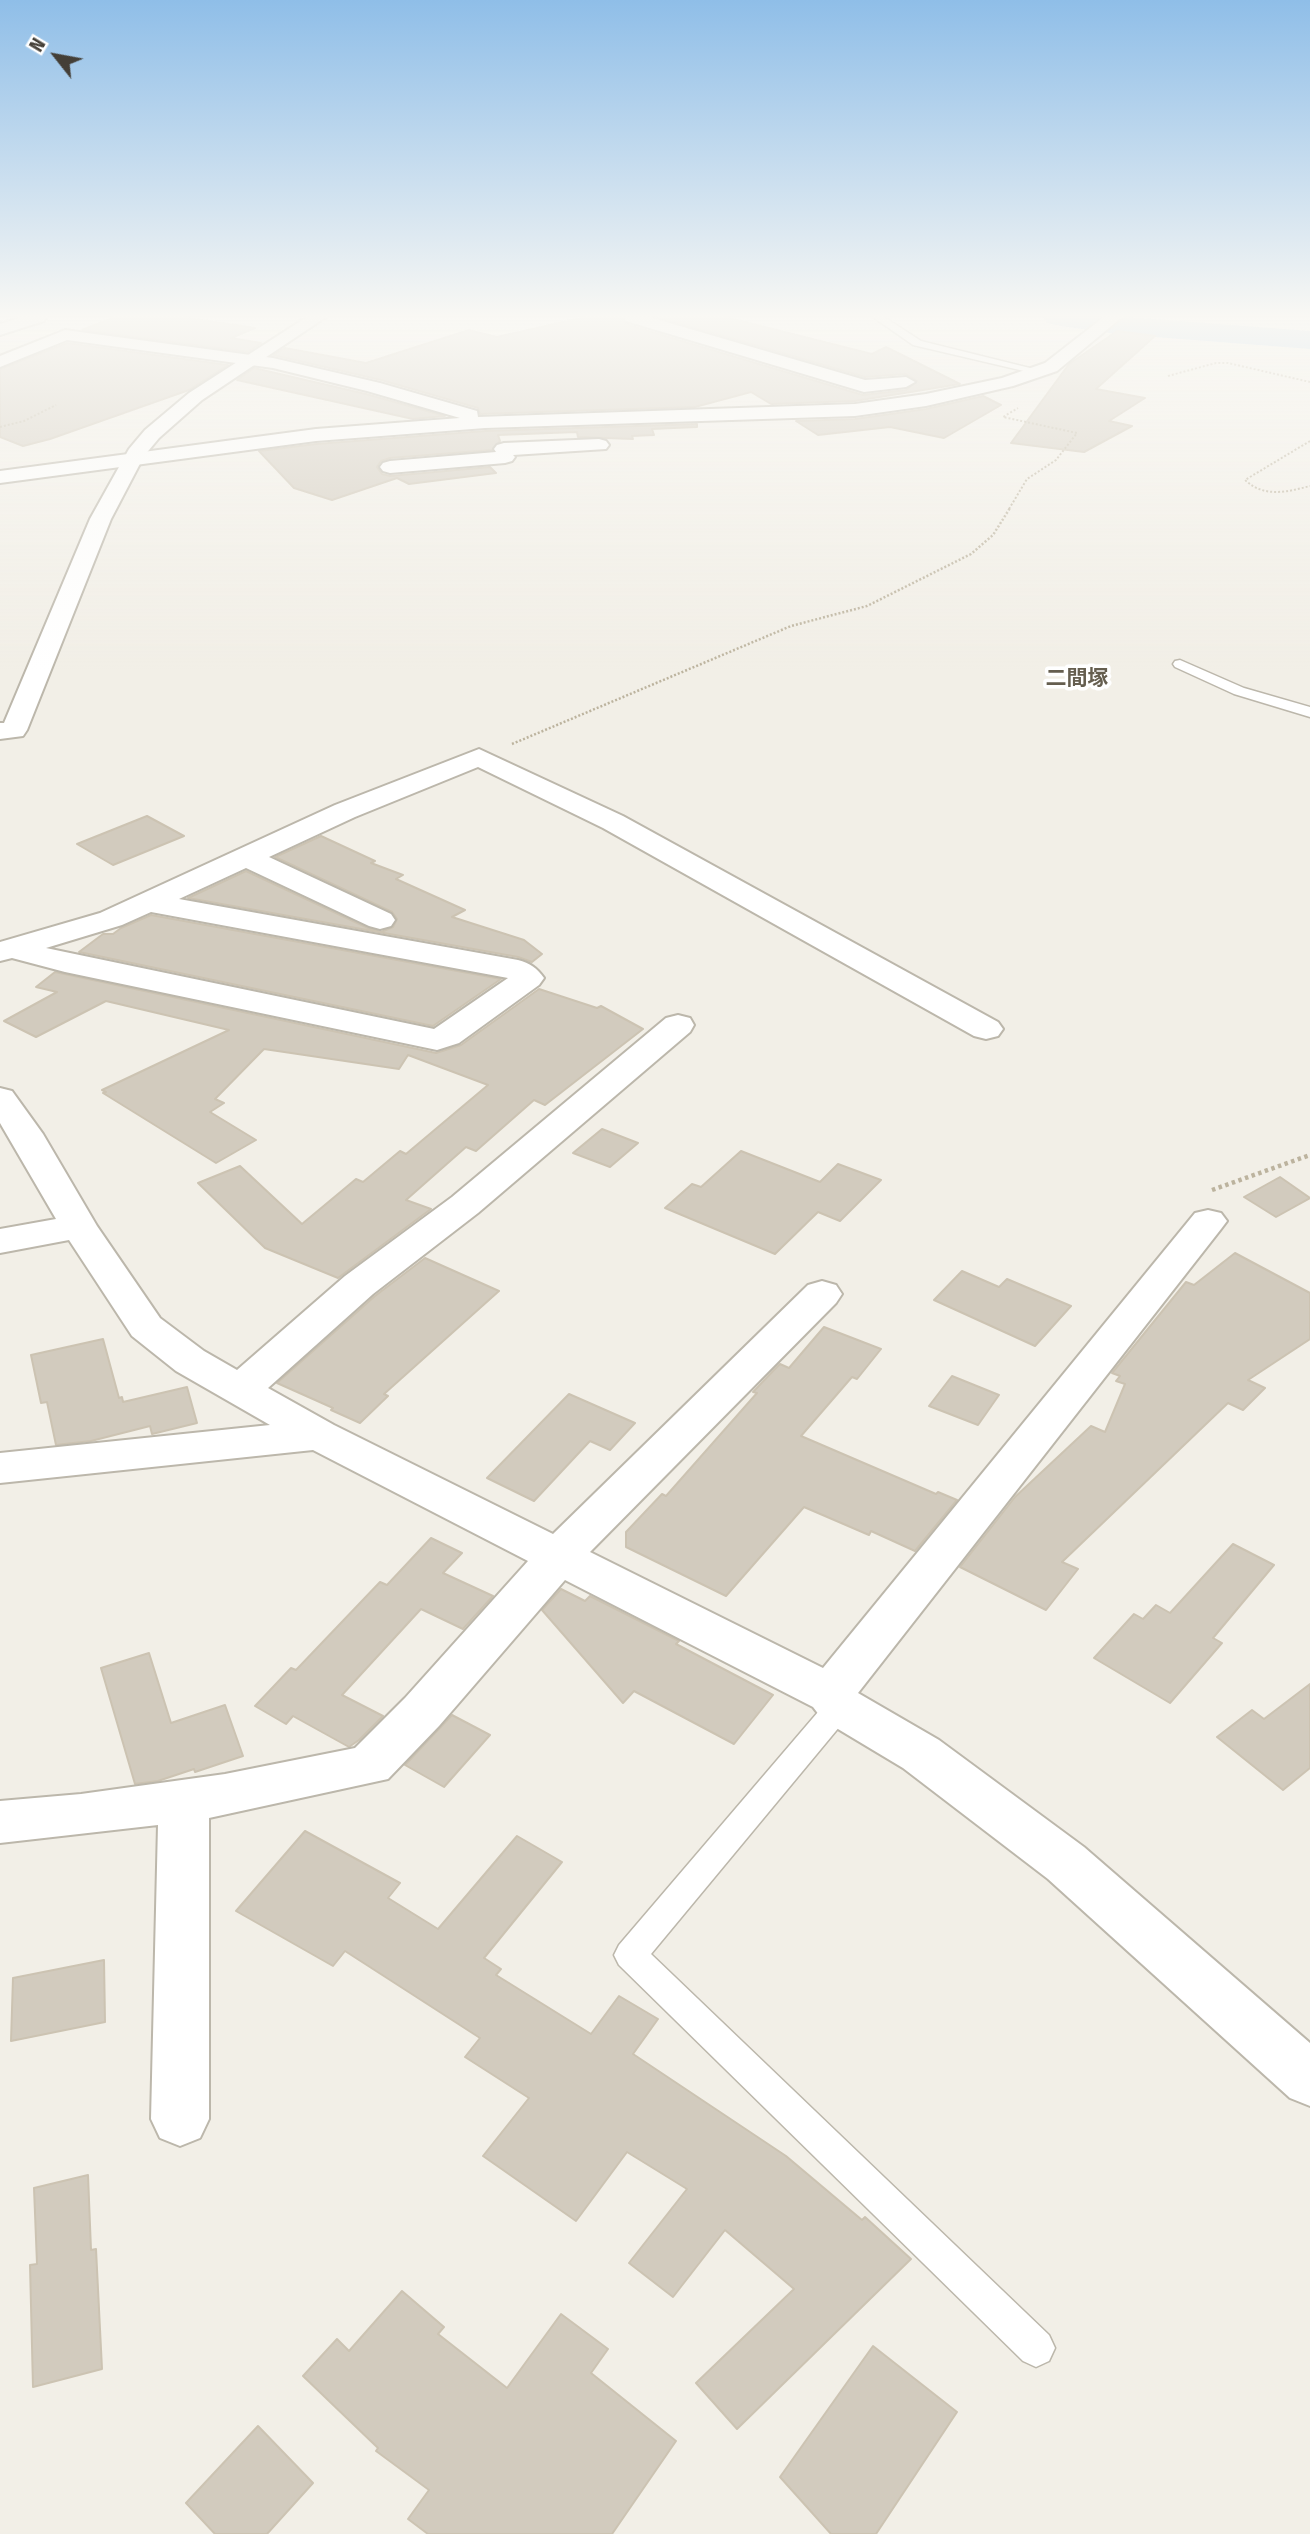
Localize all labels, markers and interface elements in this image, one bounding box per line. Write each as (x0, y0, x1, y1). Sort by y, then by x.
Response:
north arrow (21, 21, 91, 91)
text: N (25, 34, 50, 56)
district label: 二間塚 (1046, 666, 1108, 692)

